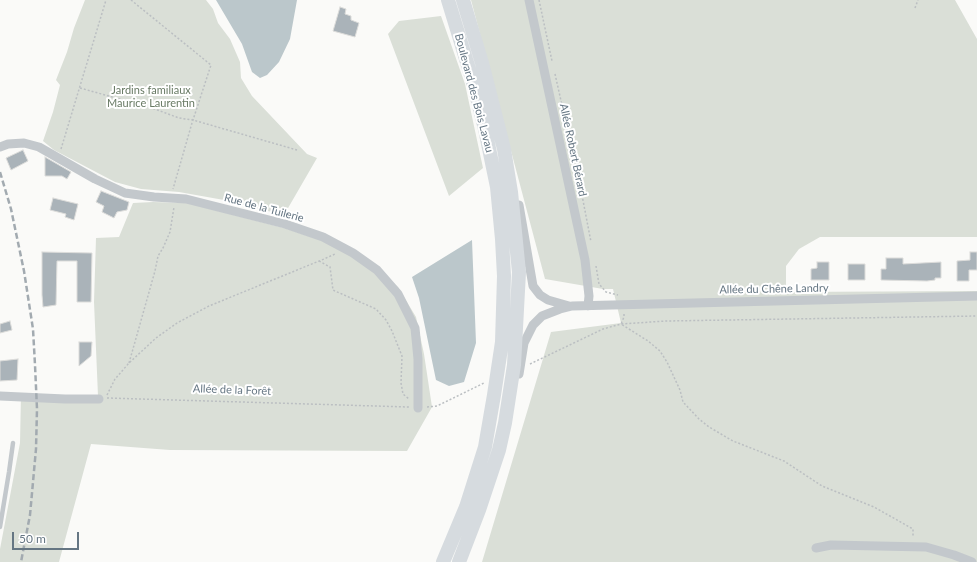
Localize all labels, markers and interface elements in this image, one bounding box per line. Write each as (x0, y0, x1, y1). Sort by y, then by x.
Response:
street label: Boulevard des Bois Lavau (452, 32, 496, 154)
park label: Jardins familiaux Maurice Laurentin (107, 83, 195, 109)
street label: Allée Robert Bérard (557, 102, 589, 198)
street label: Rue de la Tuilerie (223, 191, 305, 225)
street label: Allée du Chêne Landry (719, 281, 829, 297)
street label: Allée de la Forêt (193, 382, 271, 398)
scale bar (14, 524, 81, 550)
text: 50 m (19, 531, 46, 546)

